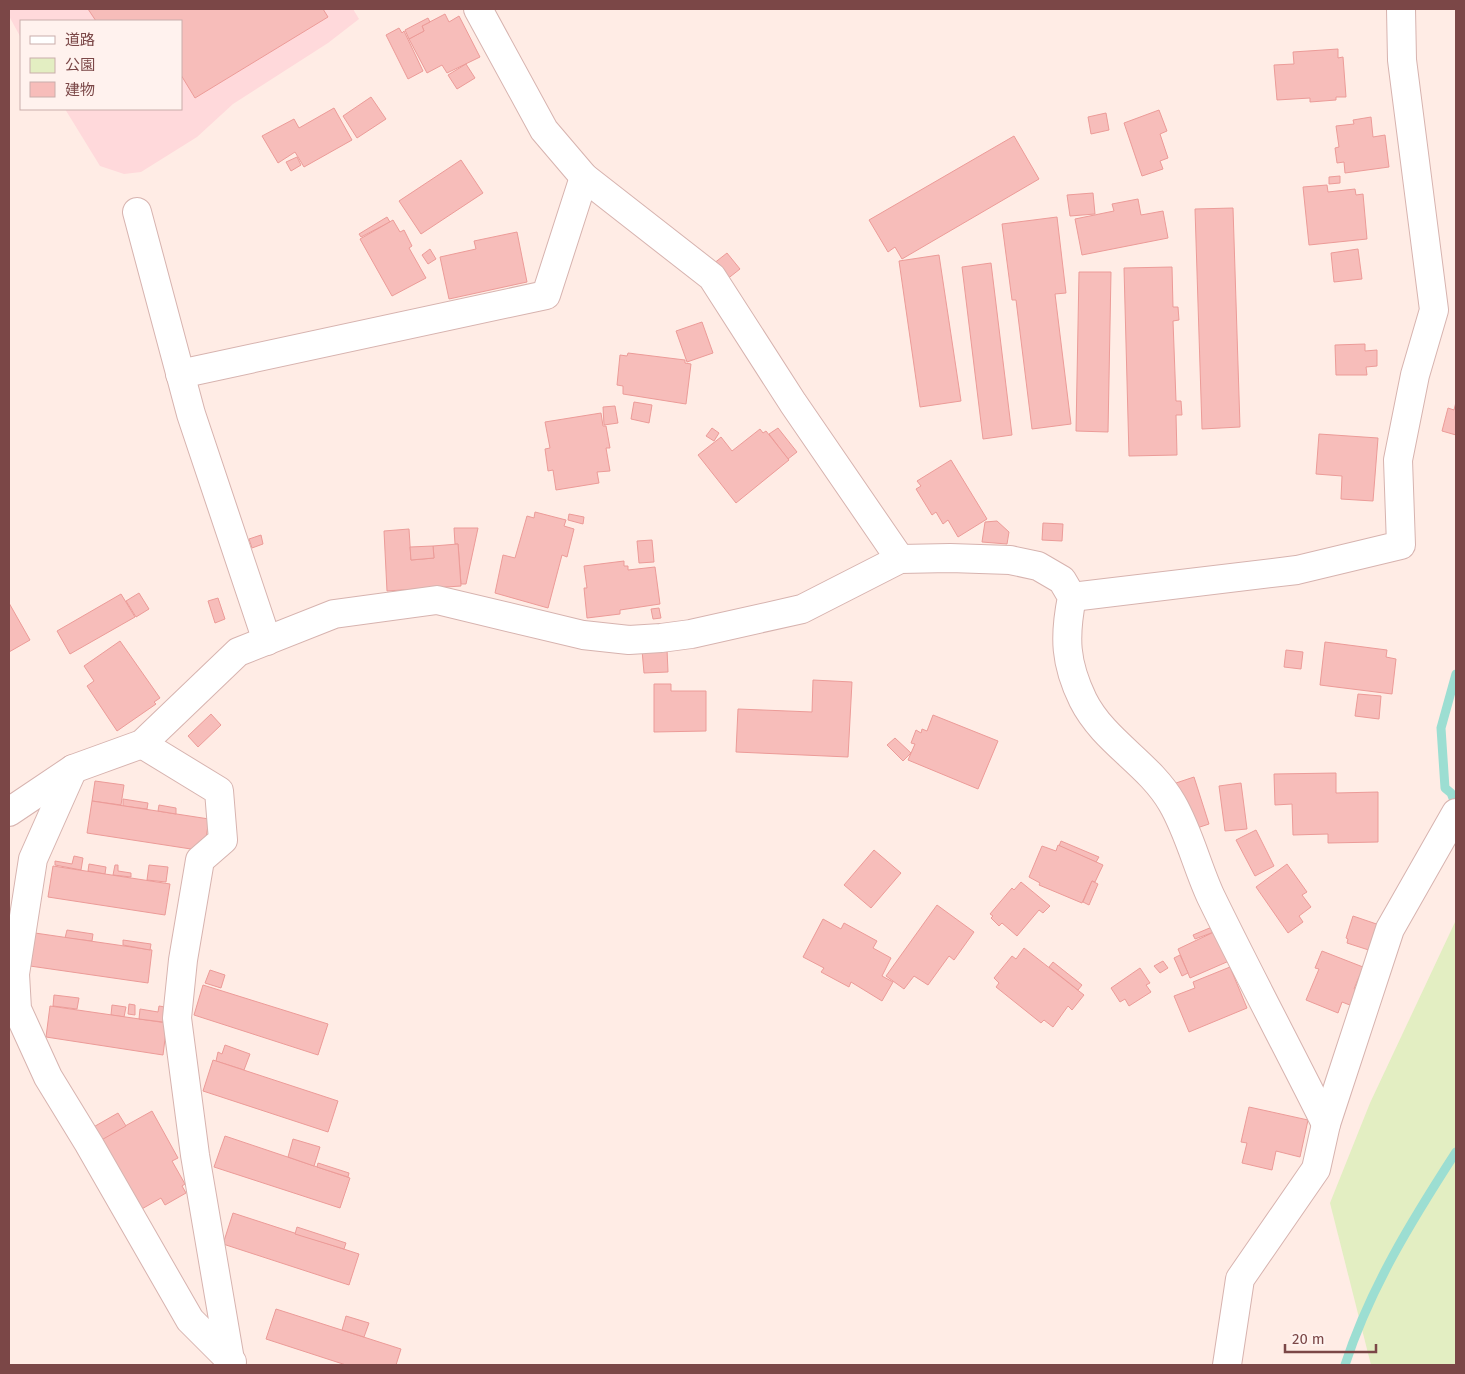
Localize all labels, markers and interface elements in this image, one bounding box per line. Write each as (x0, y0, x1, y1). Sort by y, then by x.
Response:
legend (20, 20, 182, 110)
text: 道路 (65, 31, 95, 49)
text: 公園 (65, 56, 95, 74)
text: 建物 (65, 81, 95, 99)
scale bar (1285, 1322, 1376, 1354)
text: 20 m (1292, 1330, 1325, 1348)

